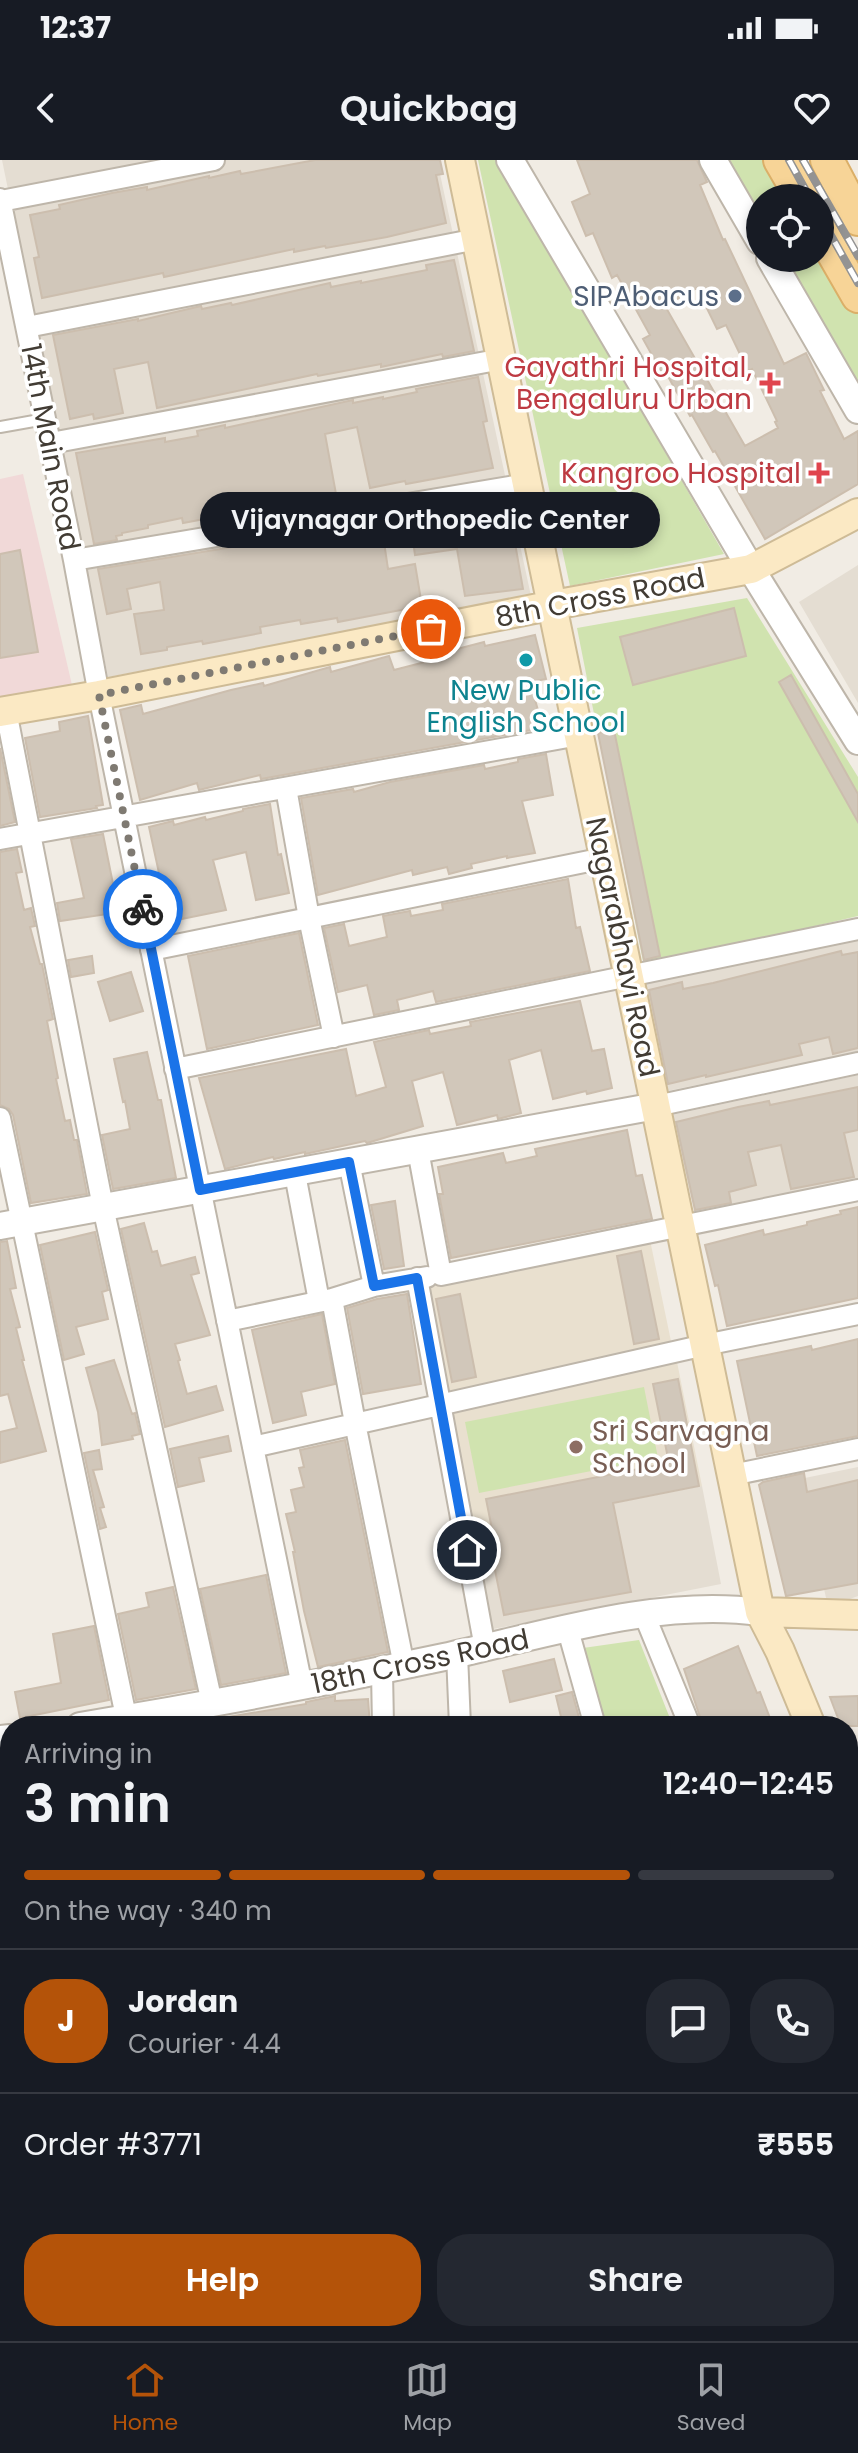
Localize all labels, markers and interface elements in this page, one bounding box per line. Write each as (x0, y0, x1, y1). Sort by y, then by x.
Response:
text: 12:37 (40, 6, 111, 49)
text: Quickbag (340, 83, 518, 134)
icon: back (24, 86, 68, 130)
icon: heart (790, 86, 834, 130)
map controls (746, 184, 834, 272)
button: locate (746, 184, 834, 272)
place label: SIPAbacus (573, 277, 719, 316)
marker: SIPAbacus (726, 287, 744, 305)
street label: 14th Main Road (11, 340, 90, 554)
place label: Gayathri Hospital, Bengaluru Urban (504, 348, 752, 419)
marker: Gayathri Hospital, Bengaluru Urban (759, 372, 781, 394)
place label: Kangroo Hospital (561, 454, 801, 493)
marker: Kangroo Hospital (808, 462, 830, 484)
callout: Vijaynagar Orthopedic Center (201, 493, 661, 549)
text: Vijaynagar Orthopedic Center (231, 502, 629, 538)
street label: 8th Cross Road (492, 558, 708, 637)
pin (397, 595, 465, 663)
icon: bag (409, 607, 453, 651)
marker: New Public English School (517, 651, 535, 669)
place label: New Public English School (426, 671, 626, 742)
street label: Nagarabhavi Road (576, 814, 669, 1081)
courier (103, 869, 183, 949)
icon: bike (121, 887, 165, 931)
place label: Sri Sarvagna School (592, 1412, 769, 1483)
marker: Sri Sarvagna School (567, 1438, 585, 1456)
pin (433, 1516, 501, 1584)
icon: home (445, 1528, 489, 1572)
street label: 18th Cross Road (308, 1619, 533, 1704)
text: Arriving in (24, 1736, 153, 1772)
text: 12:40–12:45 (663, 1762, 834, 1805)
text: 3 min (24, 1767, 171, 1840)
text: On the way · 340 m (24, 1893, 272, 1929)
button: chat (646, 1979, 730, 2063)
button: phone (750, 1979, 834, 2063)
text: Jordan (128, 1980, 238, 2023)
text: J (57, 1999, 75, 2042)
text: Courier · 4.4 (128, 2026, 281, 2062)
text: Order #3771 (24, 2123, 202, 2166)
text: ₹555 (758, 2123, 834, 2166)
button: Help (24, 2234, 421, 2326)
button: Share (437, 2234, 834, 2326)
tab: Home (113, 2358, 178, 2439)
tab: Map (403, 2358, 452, 2439)
tab: Saved (677, 2358, 745, 2439)

